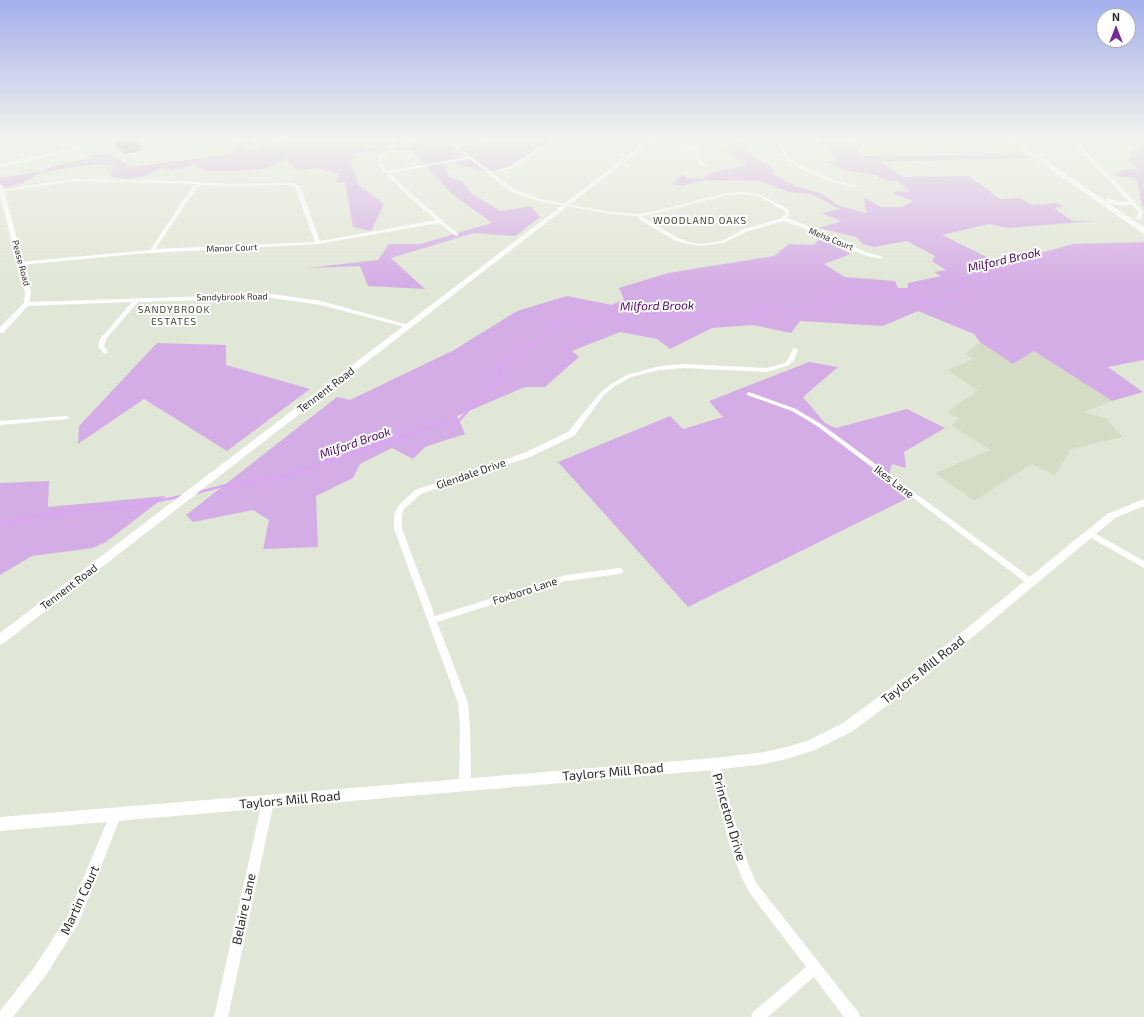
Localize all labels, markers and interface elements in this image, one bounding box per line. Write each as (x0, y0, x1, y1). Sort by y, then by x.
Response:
north arrow (1096, 8, 1136, 48)
text: N (1112, 10, 1120, 23)
district label: WOODLAND OAKS (653, 215, 747, 227)
street label: Meha Court (807, 225, 855, 253)
street label: Pease Road (10, 239, 32, 287)
street label: Manor Court (206, 242, 258, 254)
water label: Milford Brook (966, 245, 1042, 275)
street label: Sandybrook Road (196, 291, 268, 303)
water label: Milford Brook (620, 298, 694, 314)
district label: SANDYBROOK ESTATES (138, 304, 210, 328)
street label: Tennent Road (295, 364, 357, 416)
water label: Milford Brook (318, 424, 392, 462)
street label: Glendale Drive (435, 456, 507, 492)
street label: Ikes Lane (872, 463, 916, 501)
street label: Tennent Road (38, 561, 100, 613)
street label: Foxboro Lane (491, 574, 559, 608)
street label: Taylors Mill Road (878, 633, 968, 707)
street label: Taylors Mill Road (562, 760, 664, 784)
street label: Princeton Drive (709, 771, 749, 863)
street label: Taylors Mill Road (239, 788, 341, 812)
street label: Martin Court (57, 863, 103, 937)
street label: Belaire Lane (229, 872, 259, 946)

